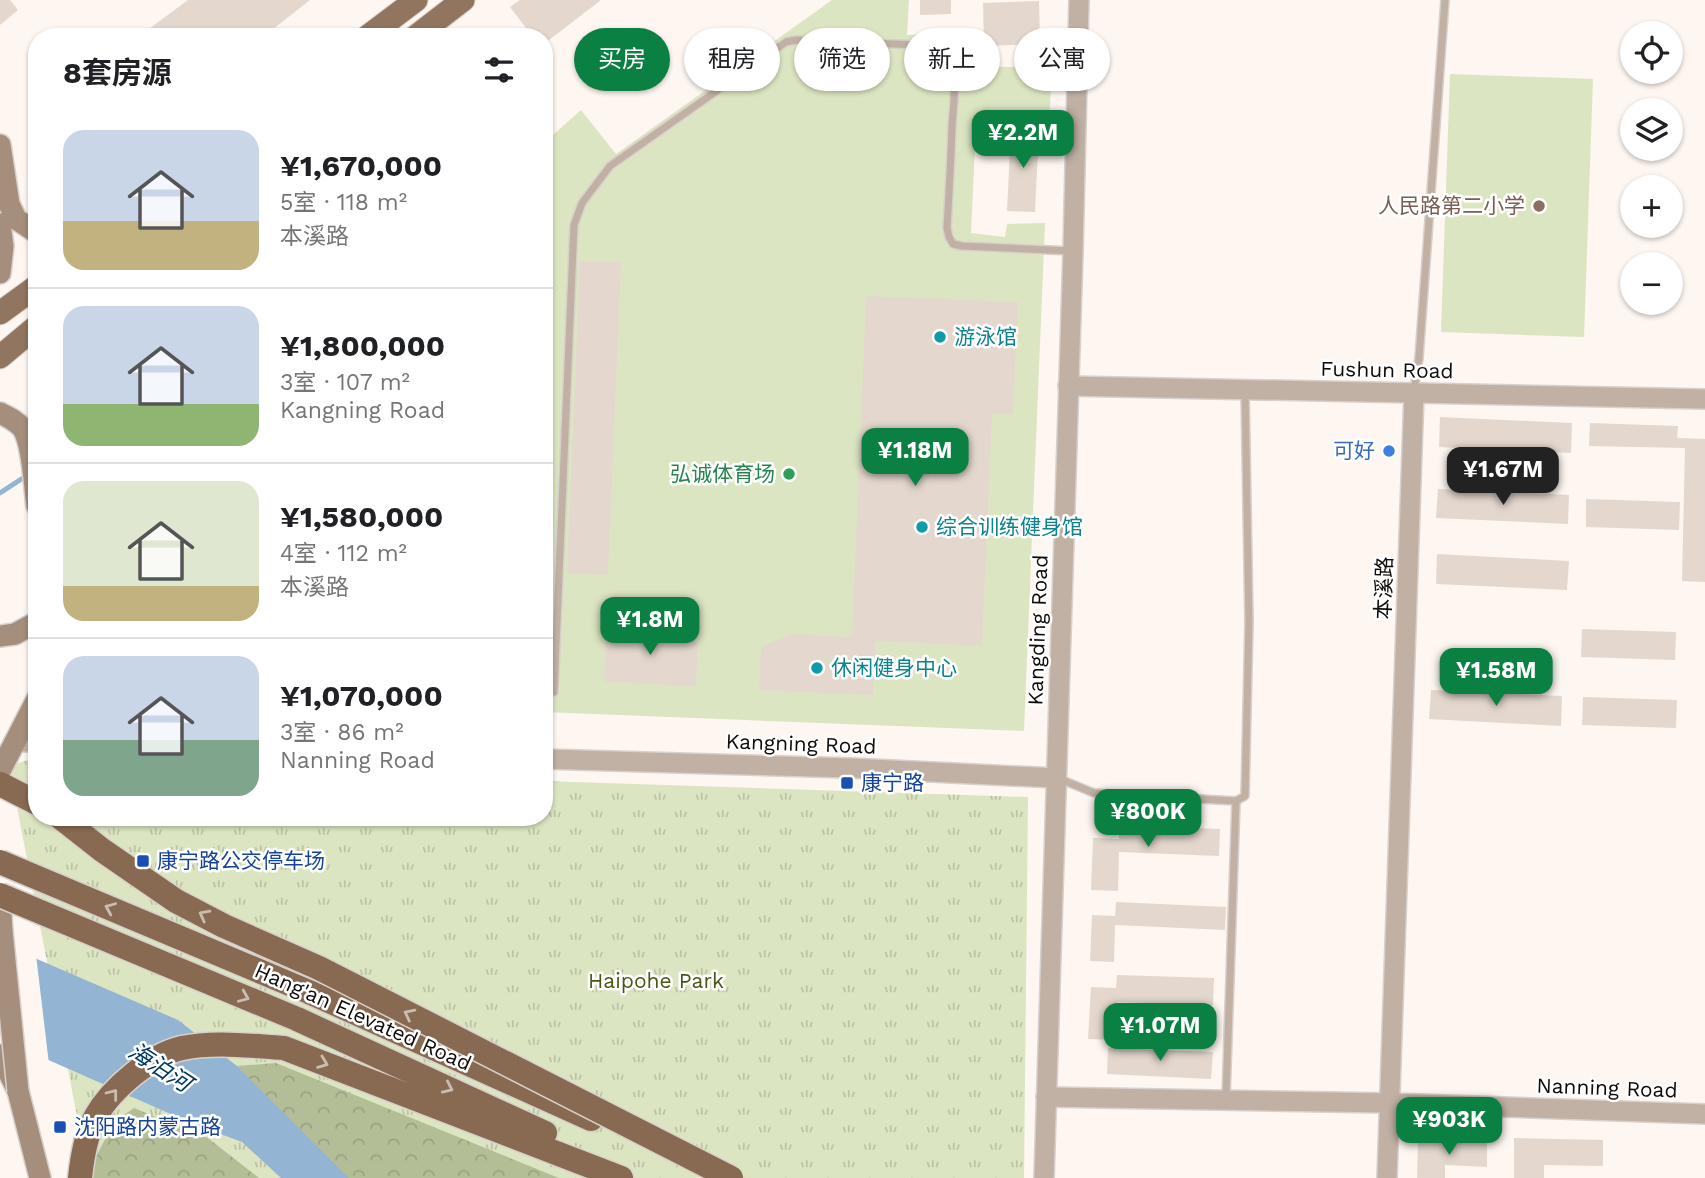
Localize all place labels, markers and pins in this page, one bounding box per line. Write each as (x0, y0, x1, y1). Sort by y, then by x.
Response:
pin: ¥2.2M (974, 110, 1072, 170)
place label: 人民路第二小学 (1378, 193, 1525, 218)
marker: 人民路第二小学 (1531, 198, 1547, 214)
place label: 游泳馆 (954, 324, 1017, 349)
marker: 游泳馆 (932, 329, 948, 345)
pin: ¥1.18M (858, 428, 972, 488)
place label: 可好 (1333, 438, 1375, 463)
marker: 可好 (1381, 443, 1397, 459)
pin: ¥1.67M (1446, 448, 1560, 507)
place label: 弘诚体育场 (670, 461, 775, 486)
marker: 弘诚体育场 (781, 466, 797, 482)
place label: 综合训练健身馆 (936, 514, 1083, 539)
marker: 综合训练健身馆 (914, 519, 930, 535)
pin: ¥1.8M (601, 598, 699, 657)
pin: ¥1.58M (1439, 648, 1553, 708)
place label: 休闲健身中心 (831, 655, 957, 680)
marker: 休闲健身中心 (809, 660, 825, 676)
place label: 康宁路 (861, 770, 924, 795)
marker: 康宁路 (839, 775, 855, 791)
pin: ¥800K (1099, 790, 1197, 849)
place label: 康宁路公交停车场 (157, 848, 325, 873)
marker: 康宁路公交停车场 (135, 853, 151, 869)
pin: ¥1.07M (1103, 1004, 1217, 1063)
pin: ¥903K (1400, 1098, 1498, 1157)
place label: 沈阳路内蒙古路 (74, 1114, 221, 1139)
marker: 沈阳路内蒙古路 (52, 1119, 68, 1135)

